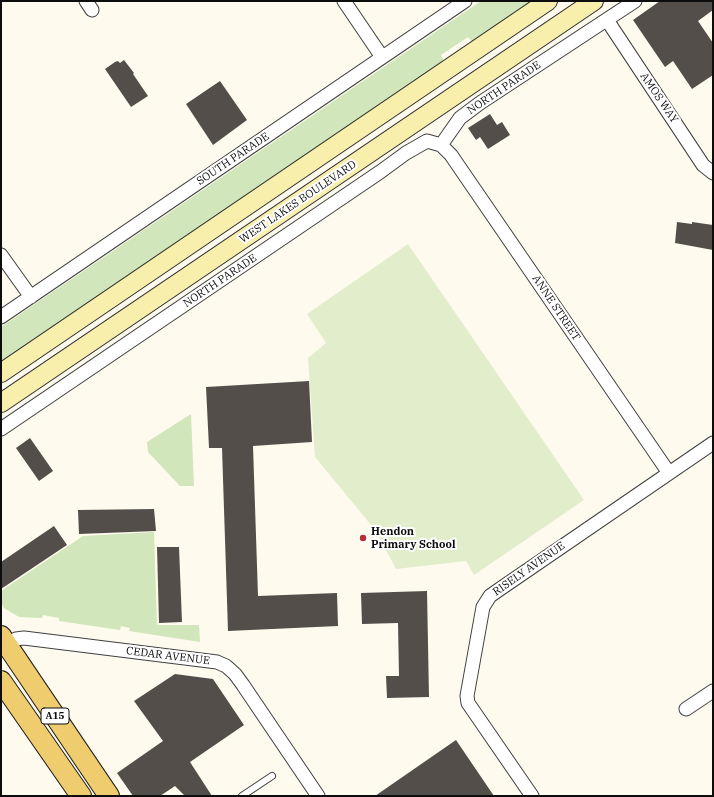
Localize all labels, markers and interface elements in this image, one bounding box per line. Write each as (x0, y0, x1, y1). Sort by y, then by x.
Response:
street label: NORTH PARADE (465, 59, 543, 117)
street label: AMOS WAY (637, 70, 681, 126)
street label: SOUTH PARADE (194, 130, 272, 188)
street label: WEST LAKES BOULEVARD (237, 158, 359, 246)
street label: NORTH PARADE (181, 252, 259, 310)
street label: ANNE STREET (529, 273, 583, 343)
place label: Hendon Primary School (371, 525, 456, 551)
marker: Hendon Primary School (358, 533, 368, 543)
street label: RISELY AVENUE (490, 539, 568, 599)
street label: CEDAR AVENUE (125, 644, 211, 668)
road number: A15 (41, 708, 69, 724)

